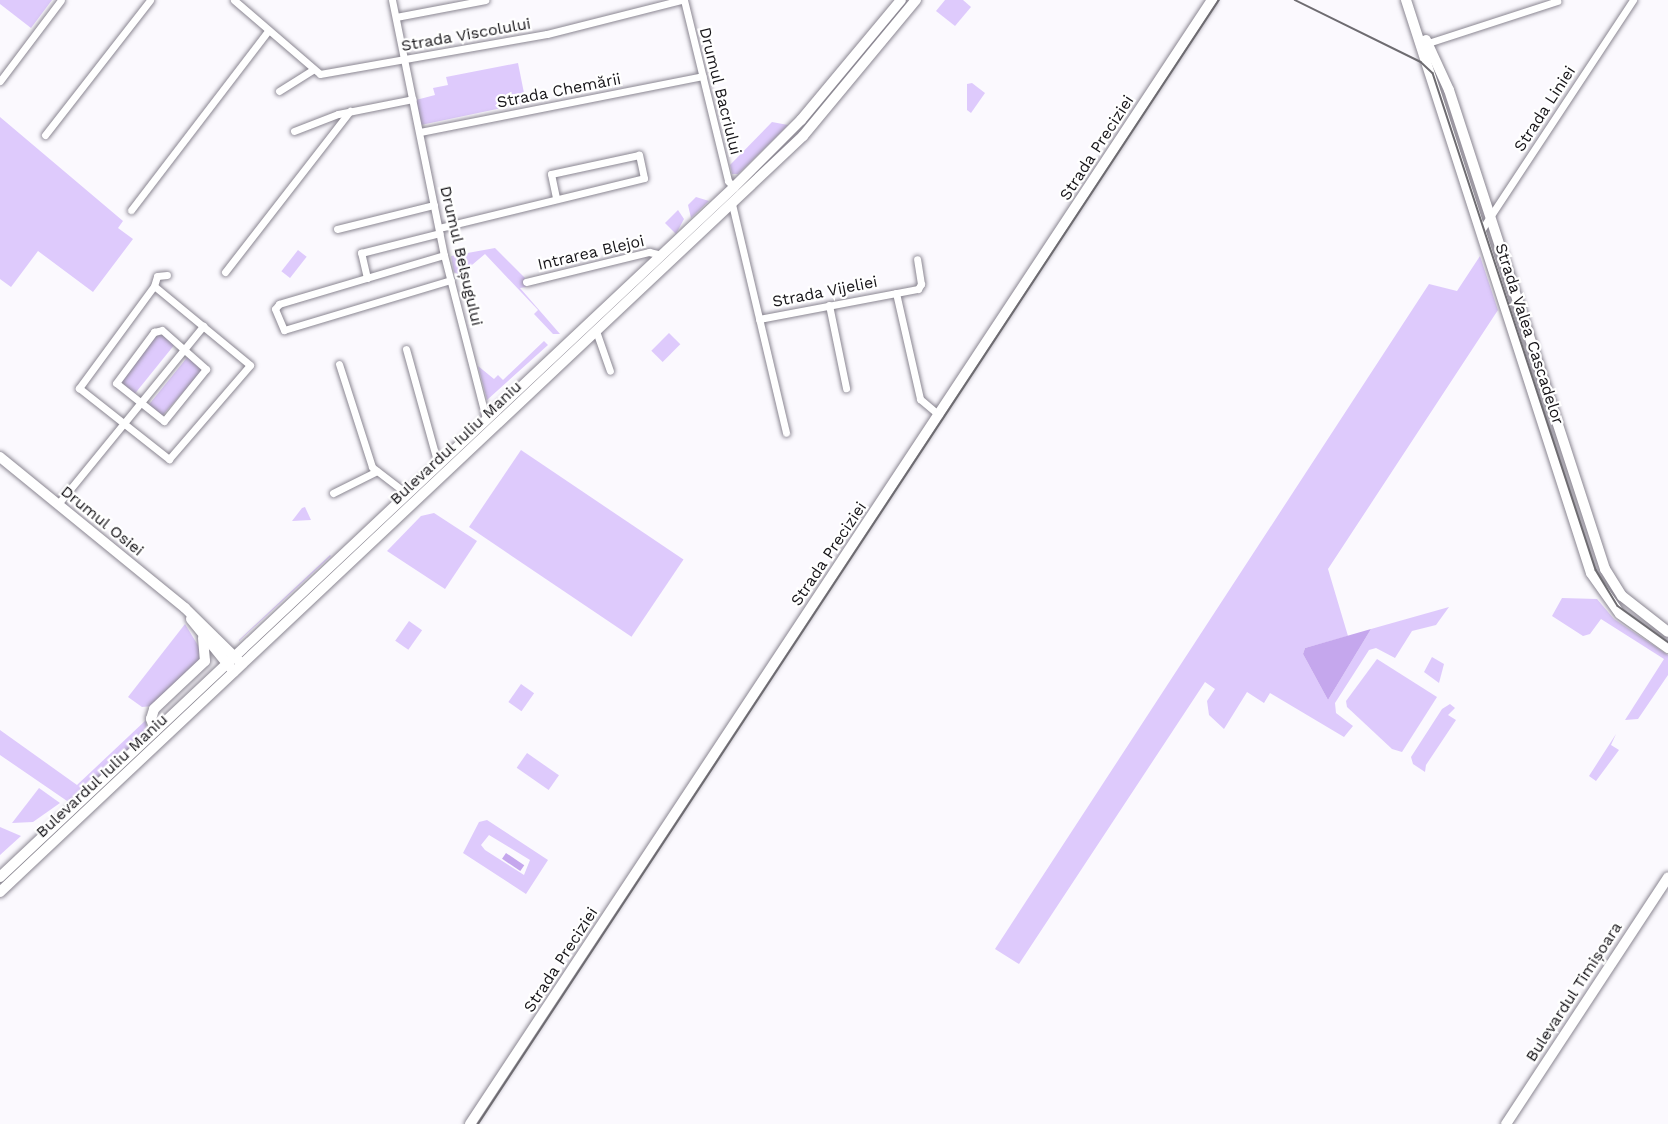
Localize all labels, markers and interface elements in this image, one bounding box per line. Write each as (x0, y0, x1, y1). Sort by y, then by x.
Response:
street label: Strada Viscolului (399, 14, 533, 56)
street label: Drumul Bacriului (695, 25, 745, 157)
street label: Strada Liniei (1510, 63, 1580, 155)
street label: Strada Chemării (495, 70, 623, 112)
street label: Strada Preciziei (1056, 92, 1138, 204)
street label: Drumul Belșugului (435, 184, 487, 328)
street label: Intrarea Blejoi (536, 231, 646, 275)
street label: Strada Valea Cascadelor (1490, 240, 1568, 428)
street label: Strada Vijeliei (770, 272, 880, 312)
street label: Bulevardul Iuliu Maniu (386, 377, 526, 509)
street label: Drumul Osiei (57, 482, 147, 560)
street label: Strada Preciziei (787, 498, 871, 610)
street label: Bulevardul Iuliu Maniu (32, 710, 172, 842)
street label: Strada Preciziei (520, 904, 602, 1016)
street label: Bulevardul Timișoara (1521, 918, 1627, 1066)

